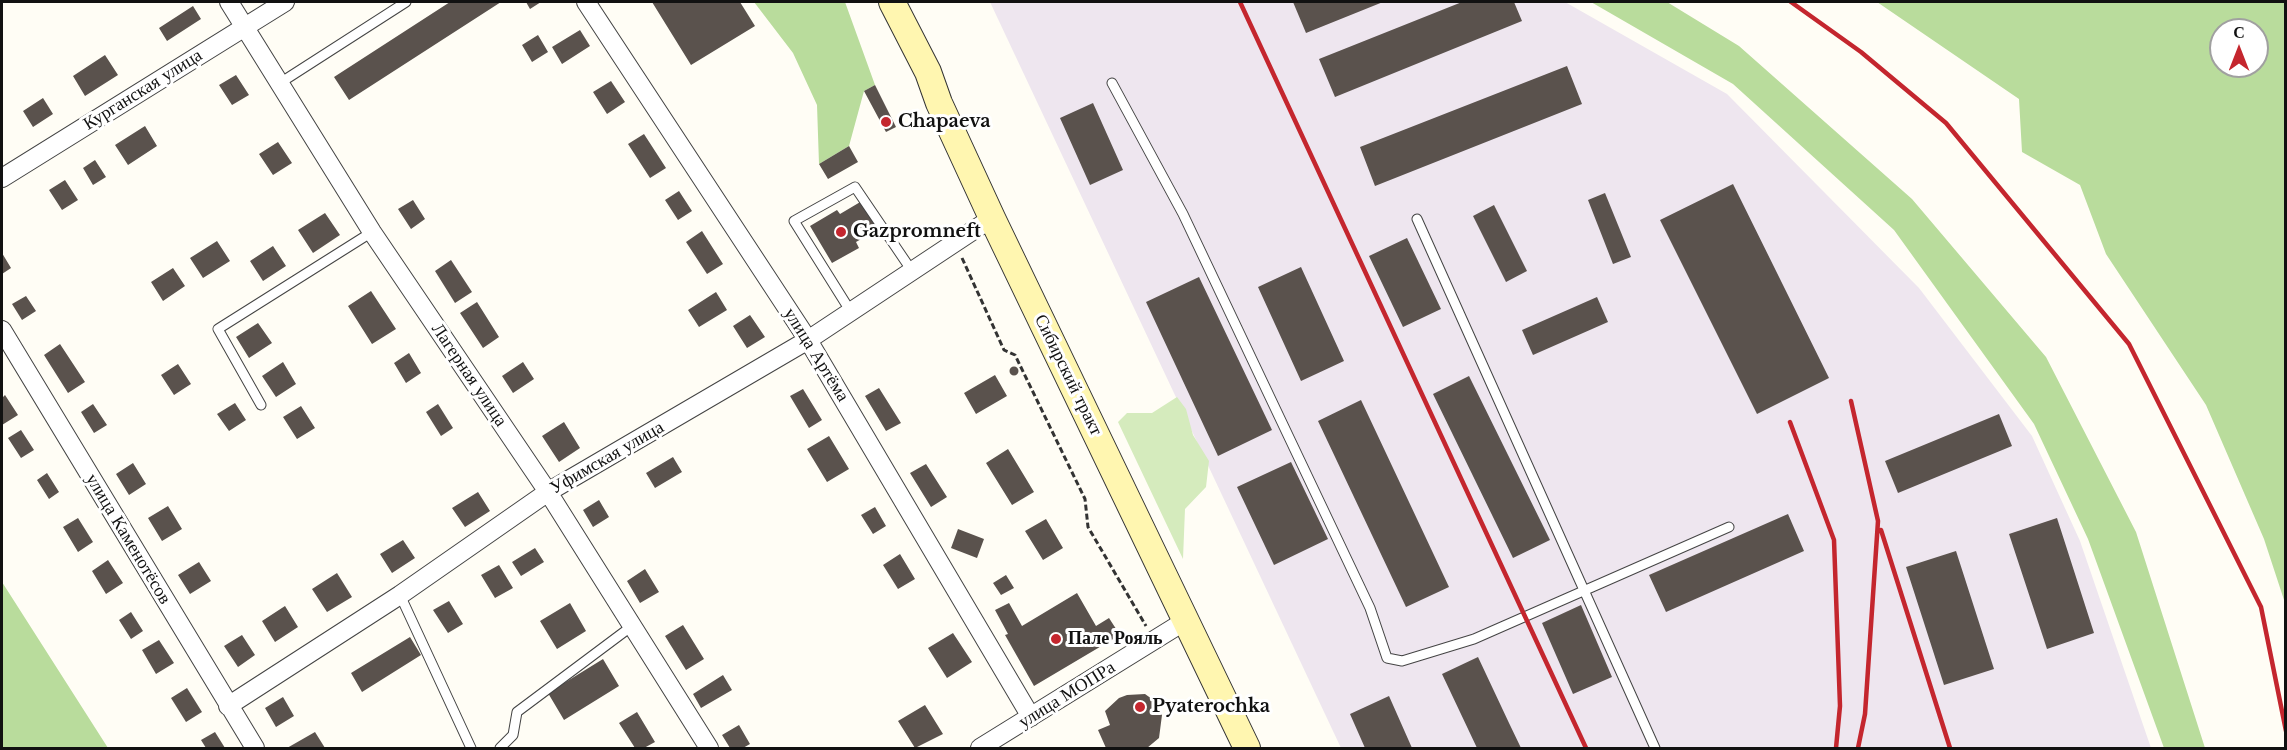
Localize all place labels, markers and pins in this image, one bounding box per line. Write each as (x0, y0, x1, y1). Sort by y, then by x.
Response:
place label: Chapaeva (898, 111, 990, 133)
marker: Chapaeva (879, 115, 893, 129)
place label: Gazpromneft (853, 221, 981, 243)
marker: Gazpromneft (834, 225, 848, 239)
place label: Пале Рояль (1068, 628, 1163, 650)
marker: Пале Рояль (1049, 632, 1063, 646)
place label: Pyaterochka (1152, 696, 1270, 718)
marker: Pyaterochka (1133, 700, 1147, 714)

